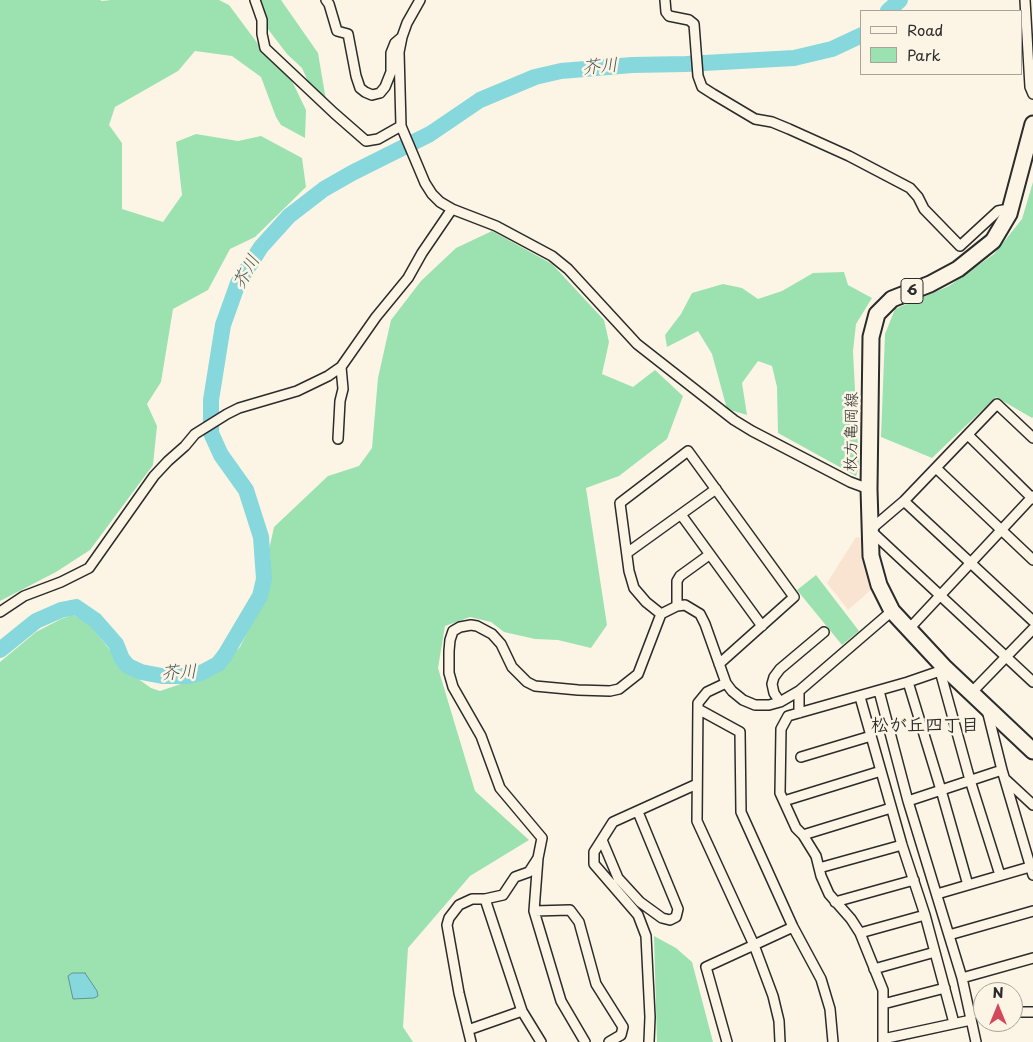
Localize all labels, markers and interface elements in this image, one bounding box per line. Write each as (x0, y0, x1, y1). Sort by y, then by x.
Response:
legend (860, 10, 1023, 75)
text: Road (907, 18, 943, 41)
text: Park (907, 43, 941, 66)
water label: 芥川 (581, 55, 619, 79)
water label: 芥川 (229, 251, 265, 293)
road number: 6 (901, 278, 923, 304)
street label: 枚方亀岡線 (842, 392, 862, 472)
water label: 芥川 (160, 661, 198, 685)
district label: 松が丘四丁目 (871, 715, 979, 737)
north arrow (973, 982, 1023, 1032)
text: N (992, 982, 1004, 1003)

